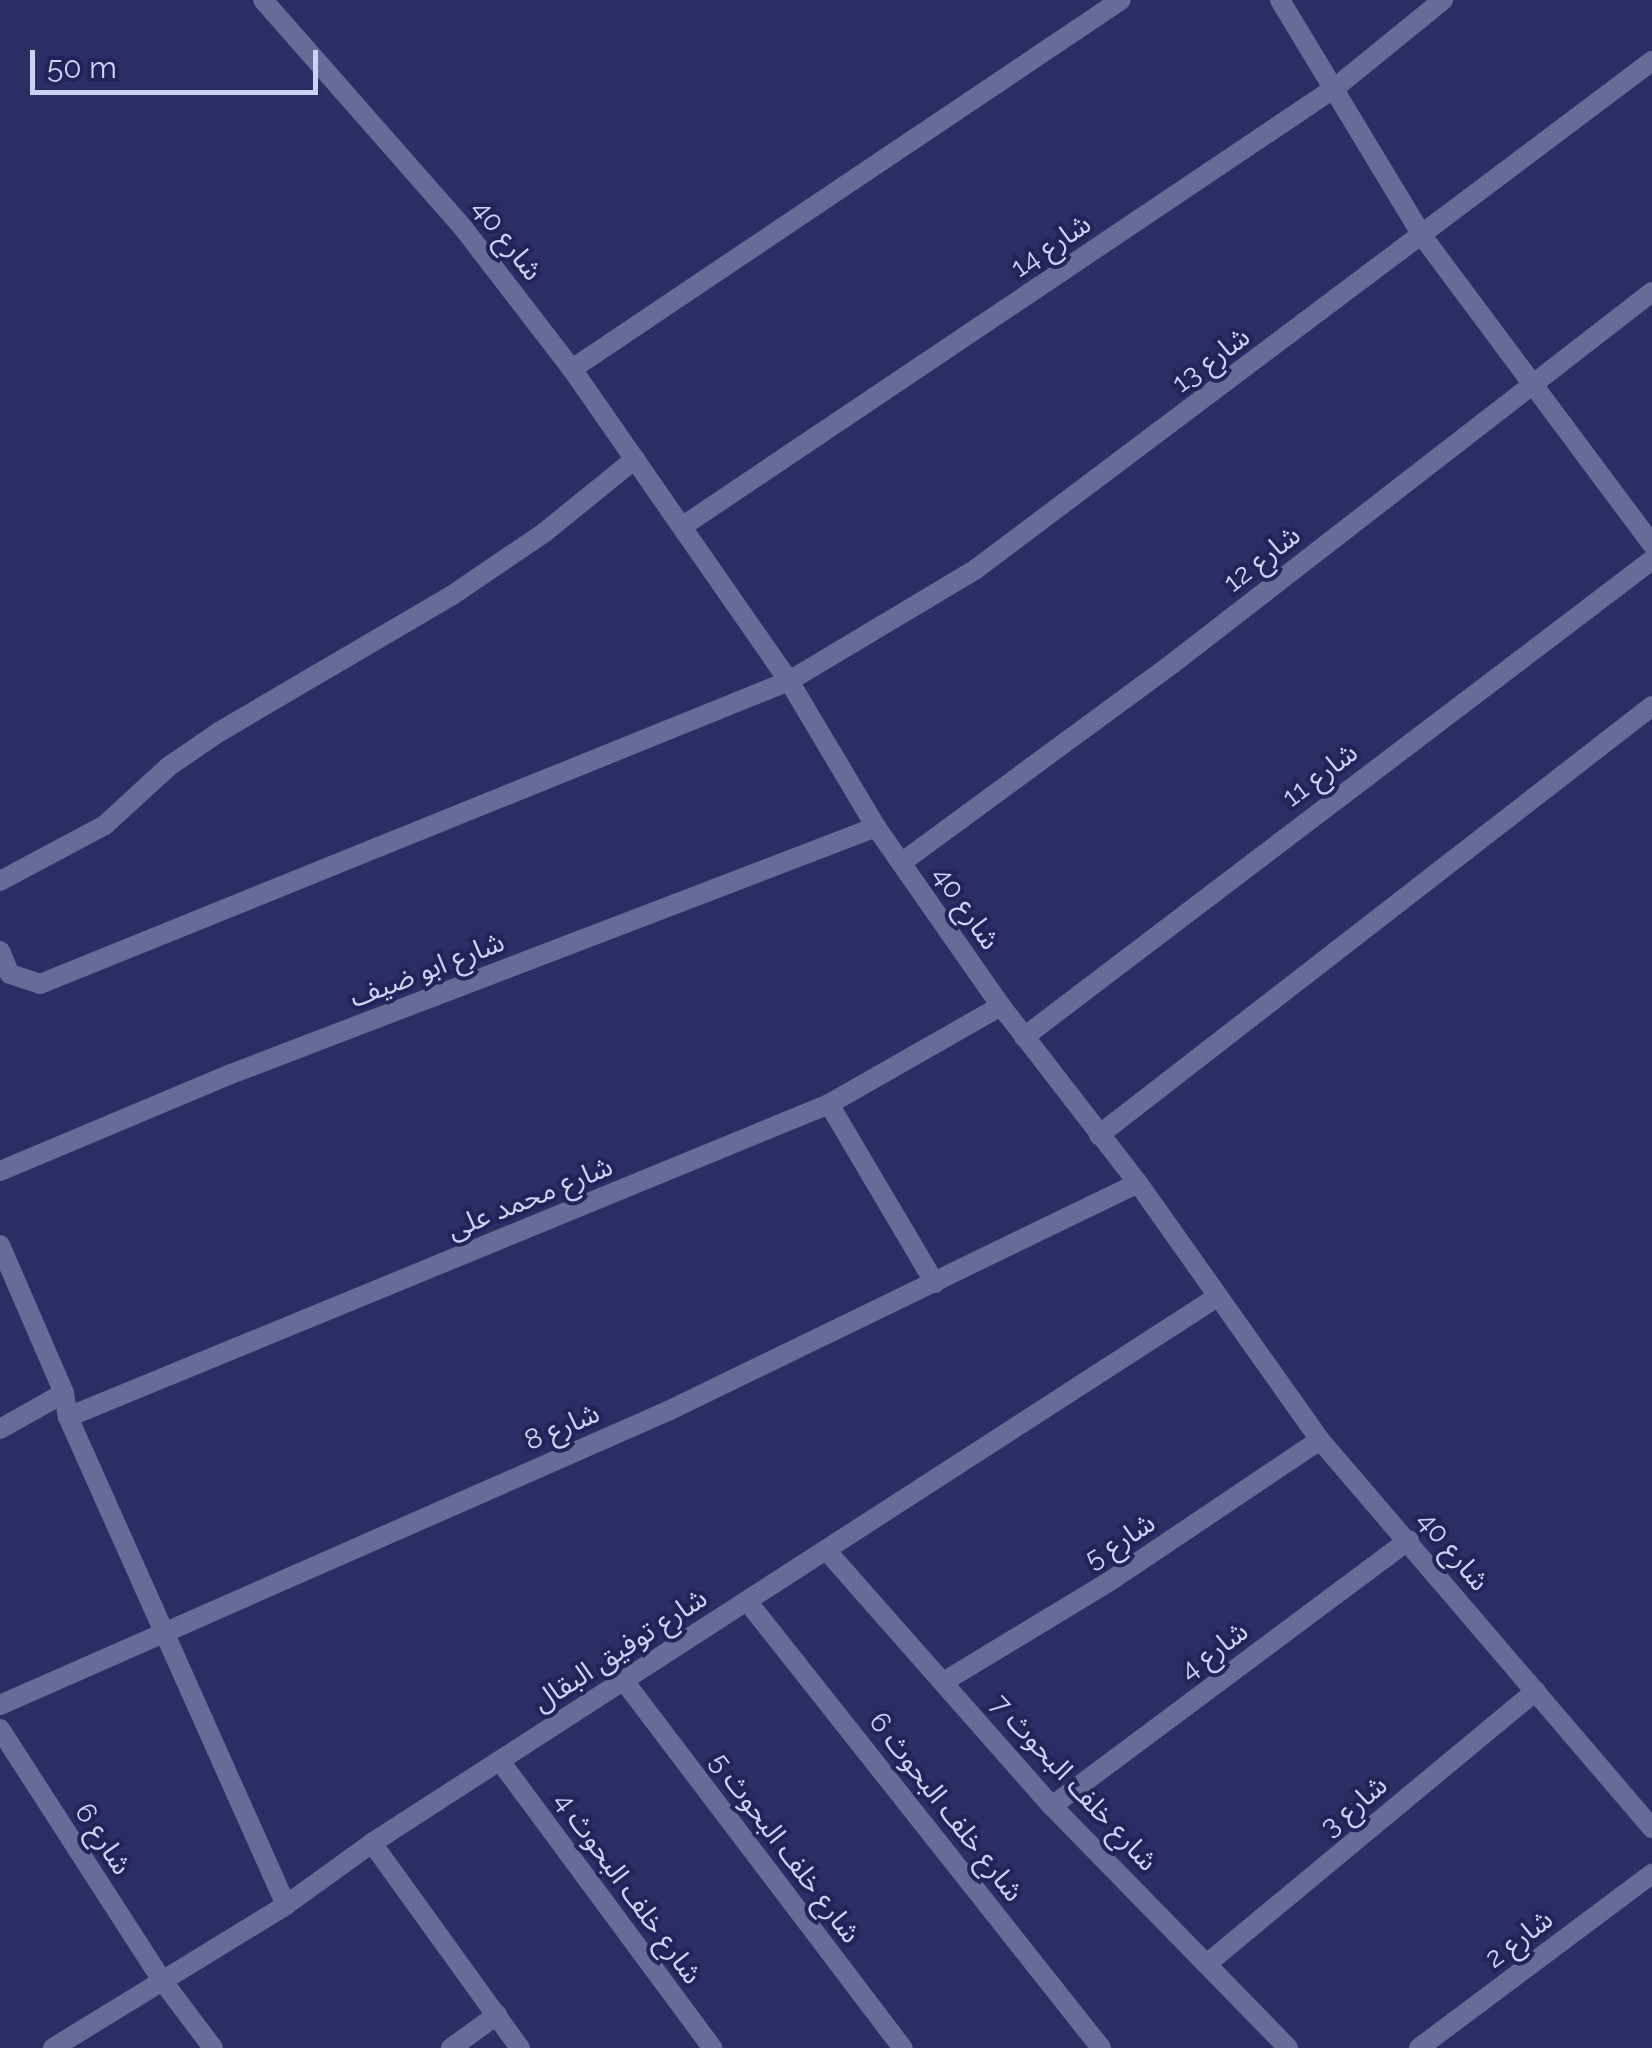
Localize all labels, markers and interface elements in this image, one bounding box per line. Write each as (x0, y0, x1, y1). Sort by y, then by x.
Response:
scale bar (35, 30, 322, 92)
text: 50 m (47, 50, 117, 85)
street label: شارع 40 (465, 193, 549, 287)
street label: شارع 14 (1005, 207, 1097, 285)
street label: شارع 13 (1165, 320, 1257, 400)
street label: شارع 12 (1217, 519, 1307, 599)
street label: شارع 11 (1276, 736, 1364, 814)
street label: شارع 40 (925, 860, 1007, 956)
street label: شارع ابو ضيف (345, 925, 509, 1015)
street label: شارع محمد على (442, 1150, 618, 1246)
street label: شارع 8 (519, 1396, 605, 1458)
street label: شارع 40 (1410, 1504, 1496, 1598)
street label: شارع 5 (1079, 1506, 1161, 1576)
street label: شارع توفيق البقال (527, 1581, 713, 1719)
street label: شارع 4 (1173, 1614, 1255, 1688)
street label: شارع خلف البحوث 7 (984, 1688, 1164, 1878)
street label: شارع خلف البحوث 6 (862, 1706, 1030, 1908)
street label: شارع خلف البحوث 5 (703, 1746, 867, 1950)
street label: شارع 3 (1314, 1768, 1394, 1844)
street label: شارع خلف البحوث 4 (547, 1785, 709, 1991)
street label: شارع 6 (68, 1797, 138, 1881)
street label: شارع 2 (1478, 1903, 1560, 1975)

